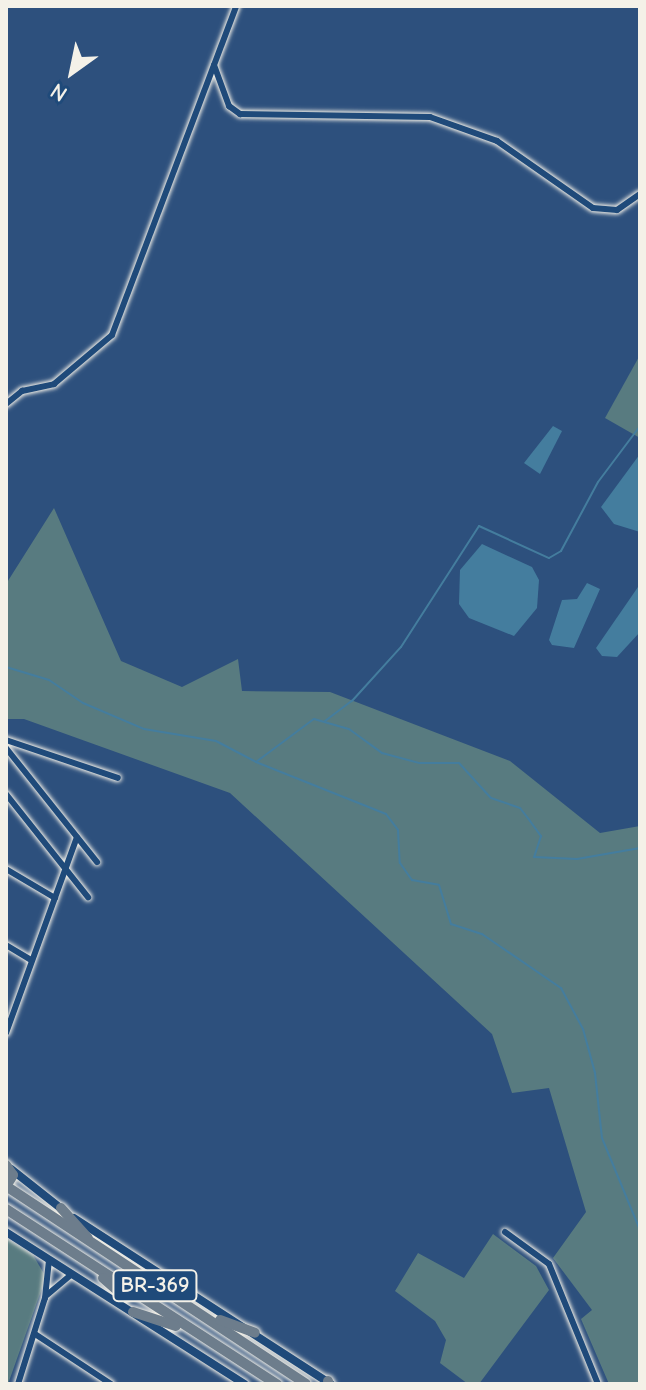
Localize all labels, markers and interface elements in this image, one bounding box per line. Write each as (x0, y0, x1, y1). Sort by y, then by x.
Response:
north arrow (32, 32, 112, 112)
text: N (46, 77, 72, 107)
road number: BR-369 (111, 1268, 199, 1304)

